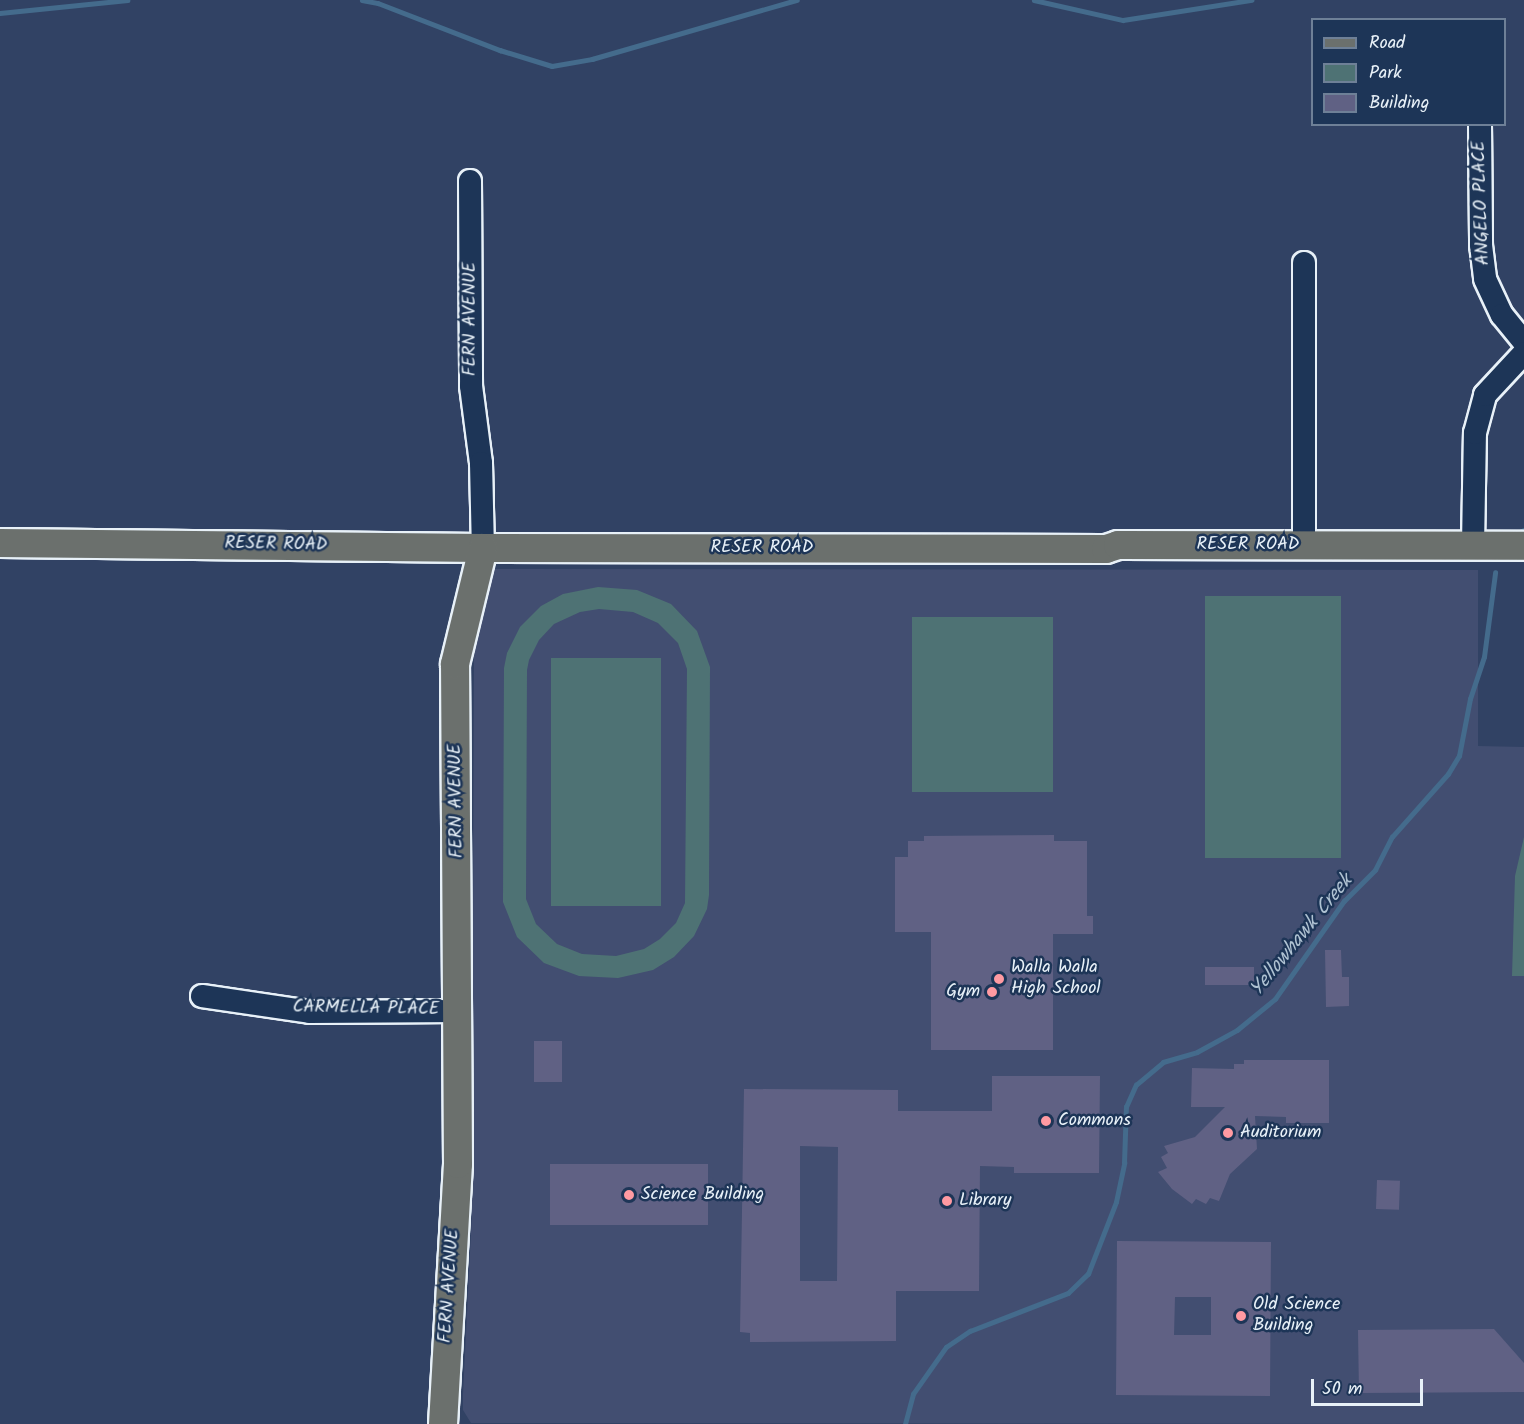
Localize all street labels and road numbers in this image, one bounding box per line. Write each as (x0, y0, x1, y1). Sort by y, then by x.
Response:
street label: ANGELO PLACE (1469, 140, 1495, 266)
street label: FERN AVENUE (460, 262, 482, 376)
street label: RESER ROAD (224, 533, 328, 557)
street label: RESER ROAD (1197, 534, 1299, 556)
street label: RESER ROAD (711, 537, 813, 559)
street label: FERN AVENUE (445, 744, 469, 858)
street label: CARMELLA PLACE (292, 997, 440, 1021)
street label: FERN AVENUE (435, 1228, 465, 1344)

